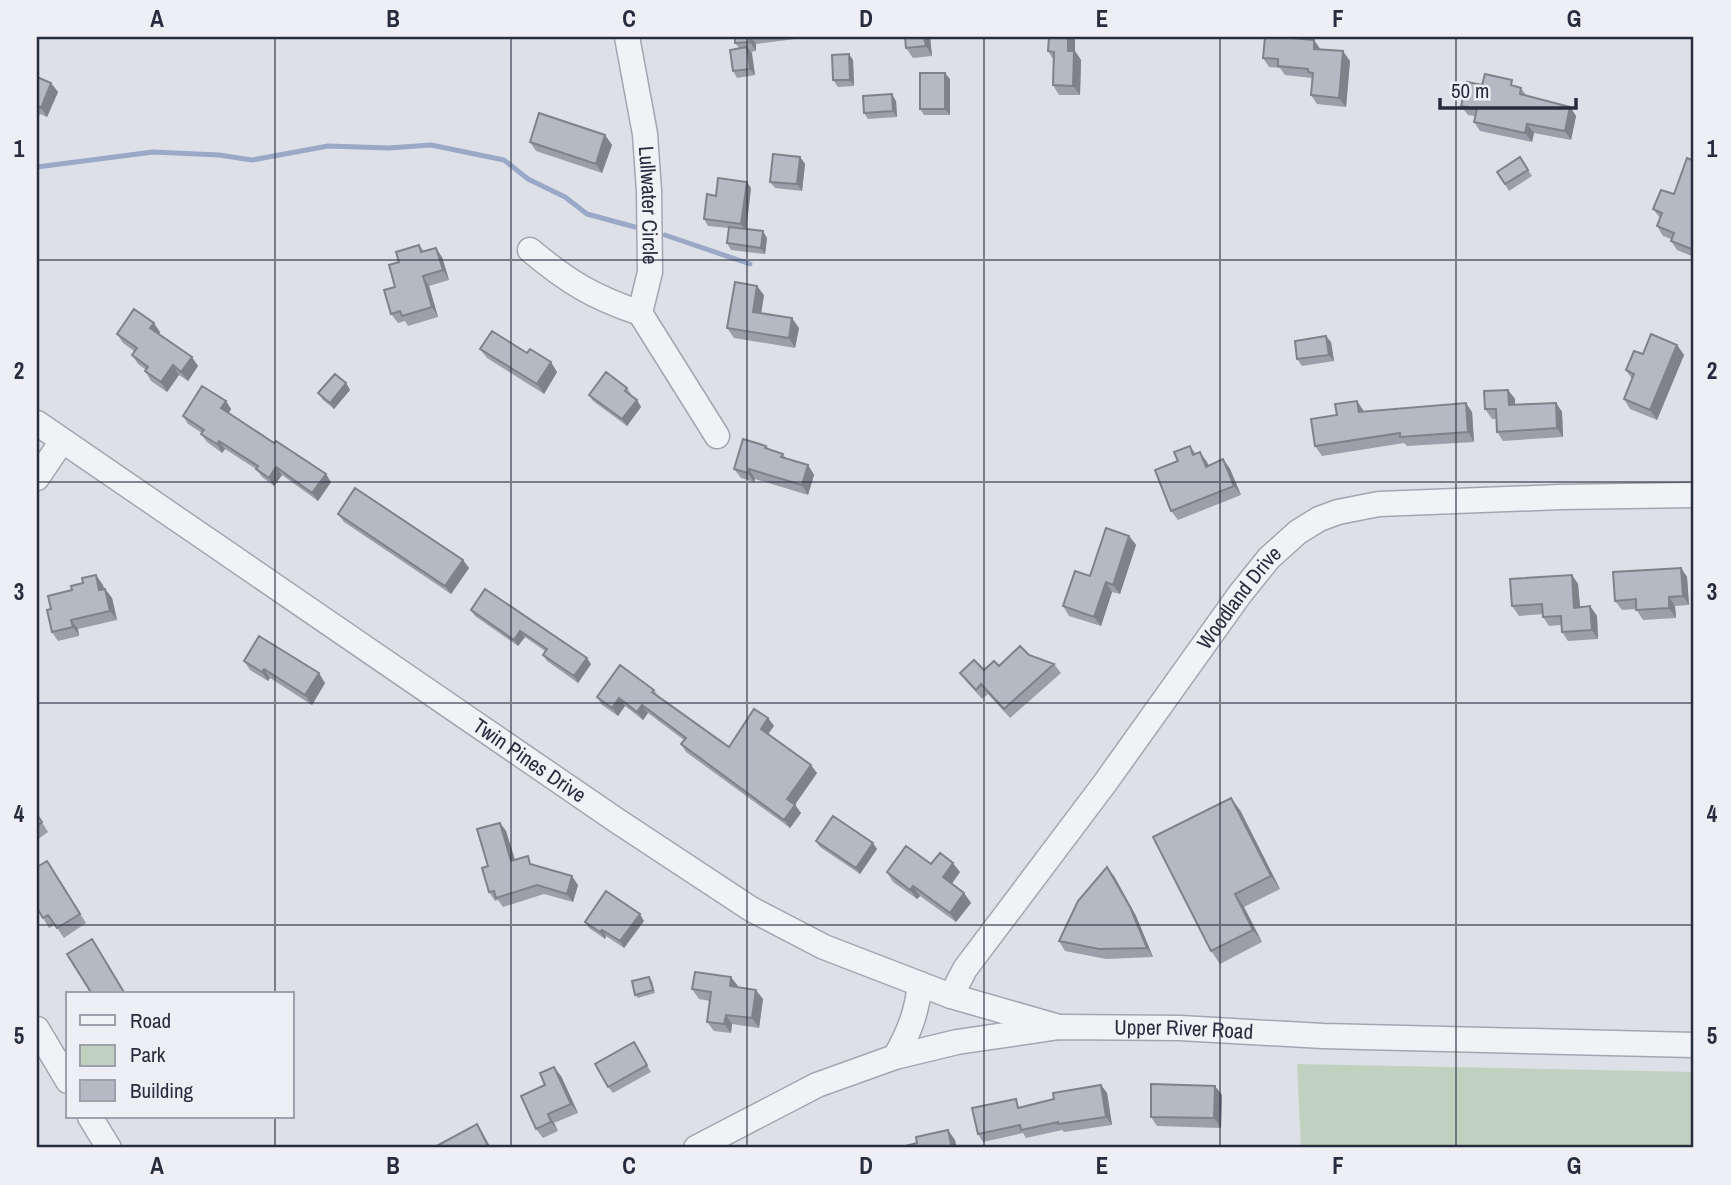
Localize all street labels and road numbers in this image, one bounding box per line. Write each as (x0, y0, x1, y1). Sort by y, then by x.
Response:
street label: Lullwater Circle (632, 145, 665, 265)
street label: Woodland Drive (1190, 539, 1287, 655)
street label: Twin Pines Drive (467, 711, 592, 809)
street label: Upper River Road (1114, 1012, 1254, 1046)

